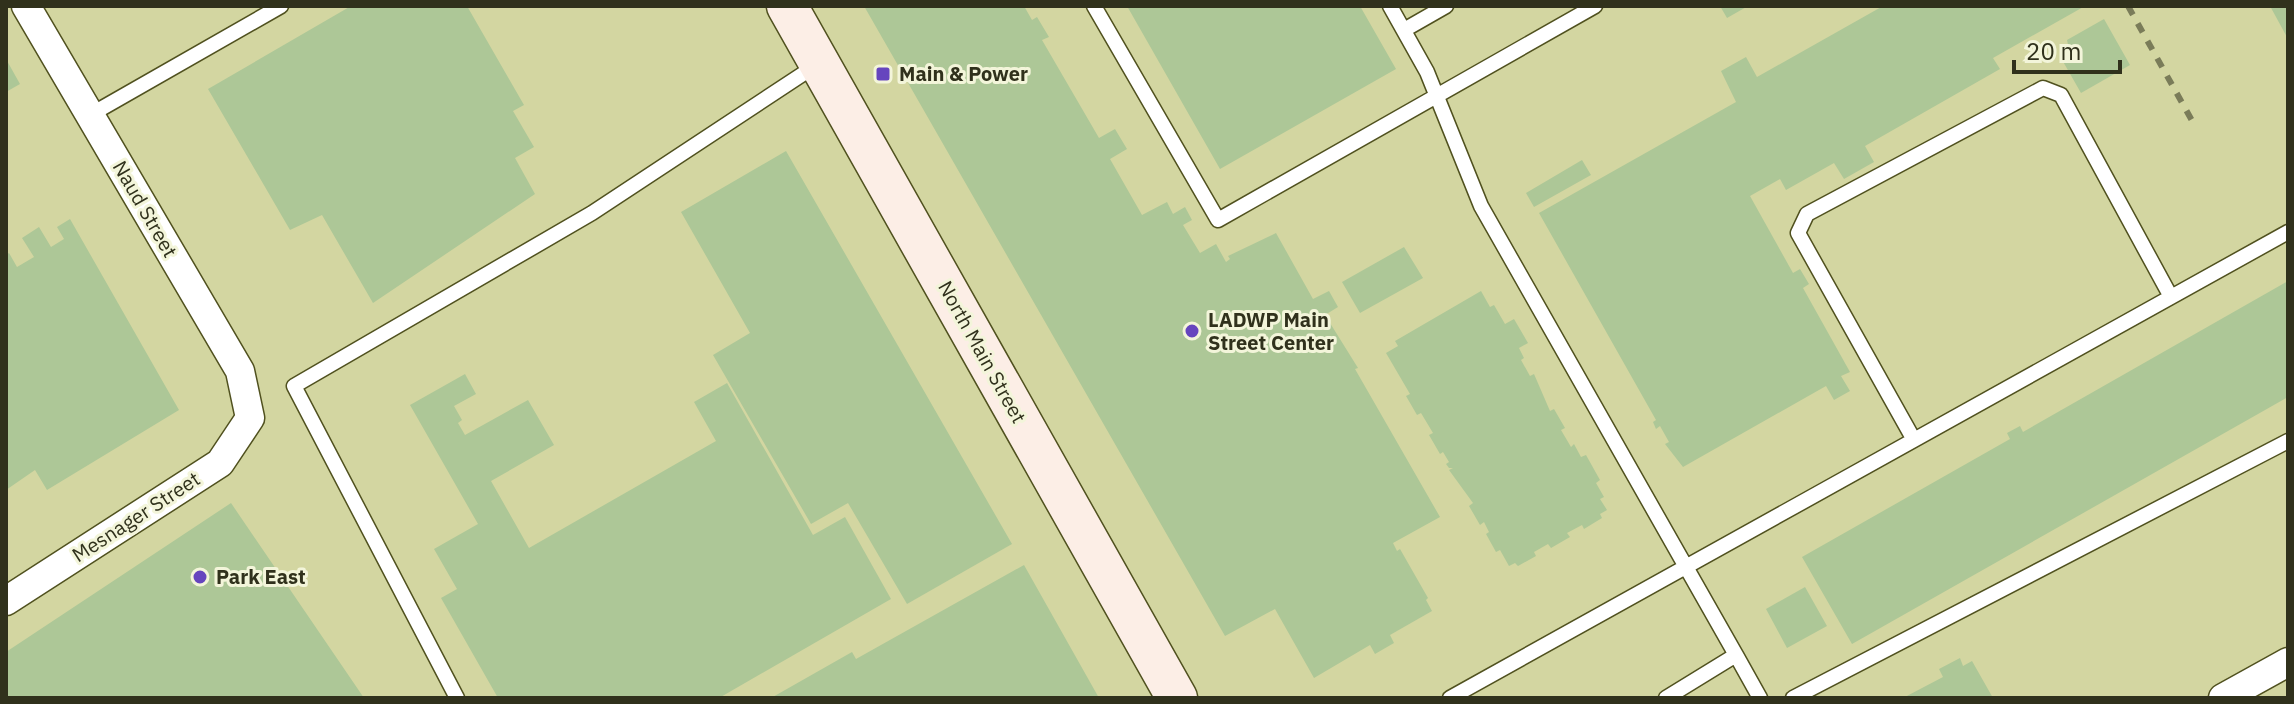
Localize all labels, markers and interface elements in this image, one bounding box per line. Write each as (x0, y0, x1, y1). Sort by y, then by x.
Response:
scale bar (2014, 24, 2120, 74)
text: 20 m (2026, 35, 2081, 67)
place label: Main & Power (899, 60, 1028, 87)
marker: Main & Power (874, 65, 892, 83)
street label: Naud Street (107, 156, 184, 262)
street label: North Main Street (932, 276, 1033, 428)
place label: LADWP Main Street Center (1208, 306, 1334, 356)
marker: LADWP Main Street Center (1183, 322, 1201, 340)
street label: Mesnager Street (67, 465, 205, 568)
place label: Park East (216, 563, 306, 590)
marker: Park East (191, 568, 209, 586)

